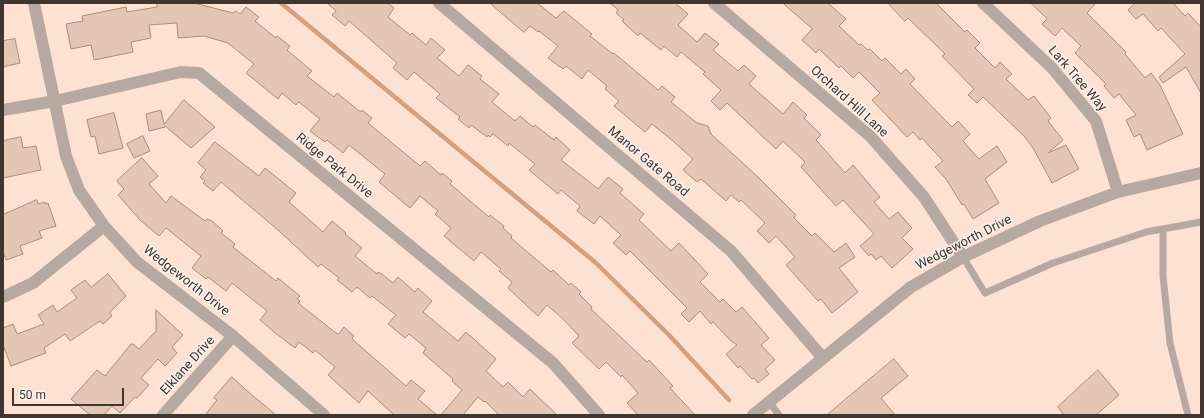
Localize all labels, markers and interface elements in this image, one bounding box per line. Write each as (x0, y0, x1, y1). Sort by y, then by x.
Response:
street label: Lark Tree Way (1044, 43, 1110, 115)
street label: Orchard Hill Lane (807, 63, 891, 141)
street label: Manor Gate Road (604, 124, 692, 200)
street label: Ridge Park Drive (292, 130, 376, 202)
street label: Wedgeworth Drive (913, 212, 1015, 274)
street label: Wedgeworth Drive (140, 242, 232, 320)
street label: Elklane Drive (157, 333, 219, 399)
scale bar (14, 380, 126, 406)
text: 50 m (19, 388, 46, 402)

